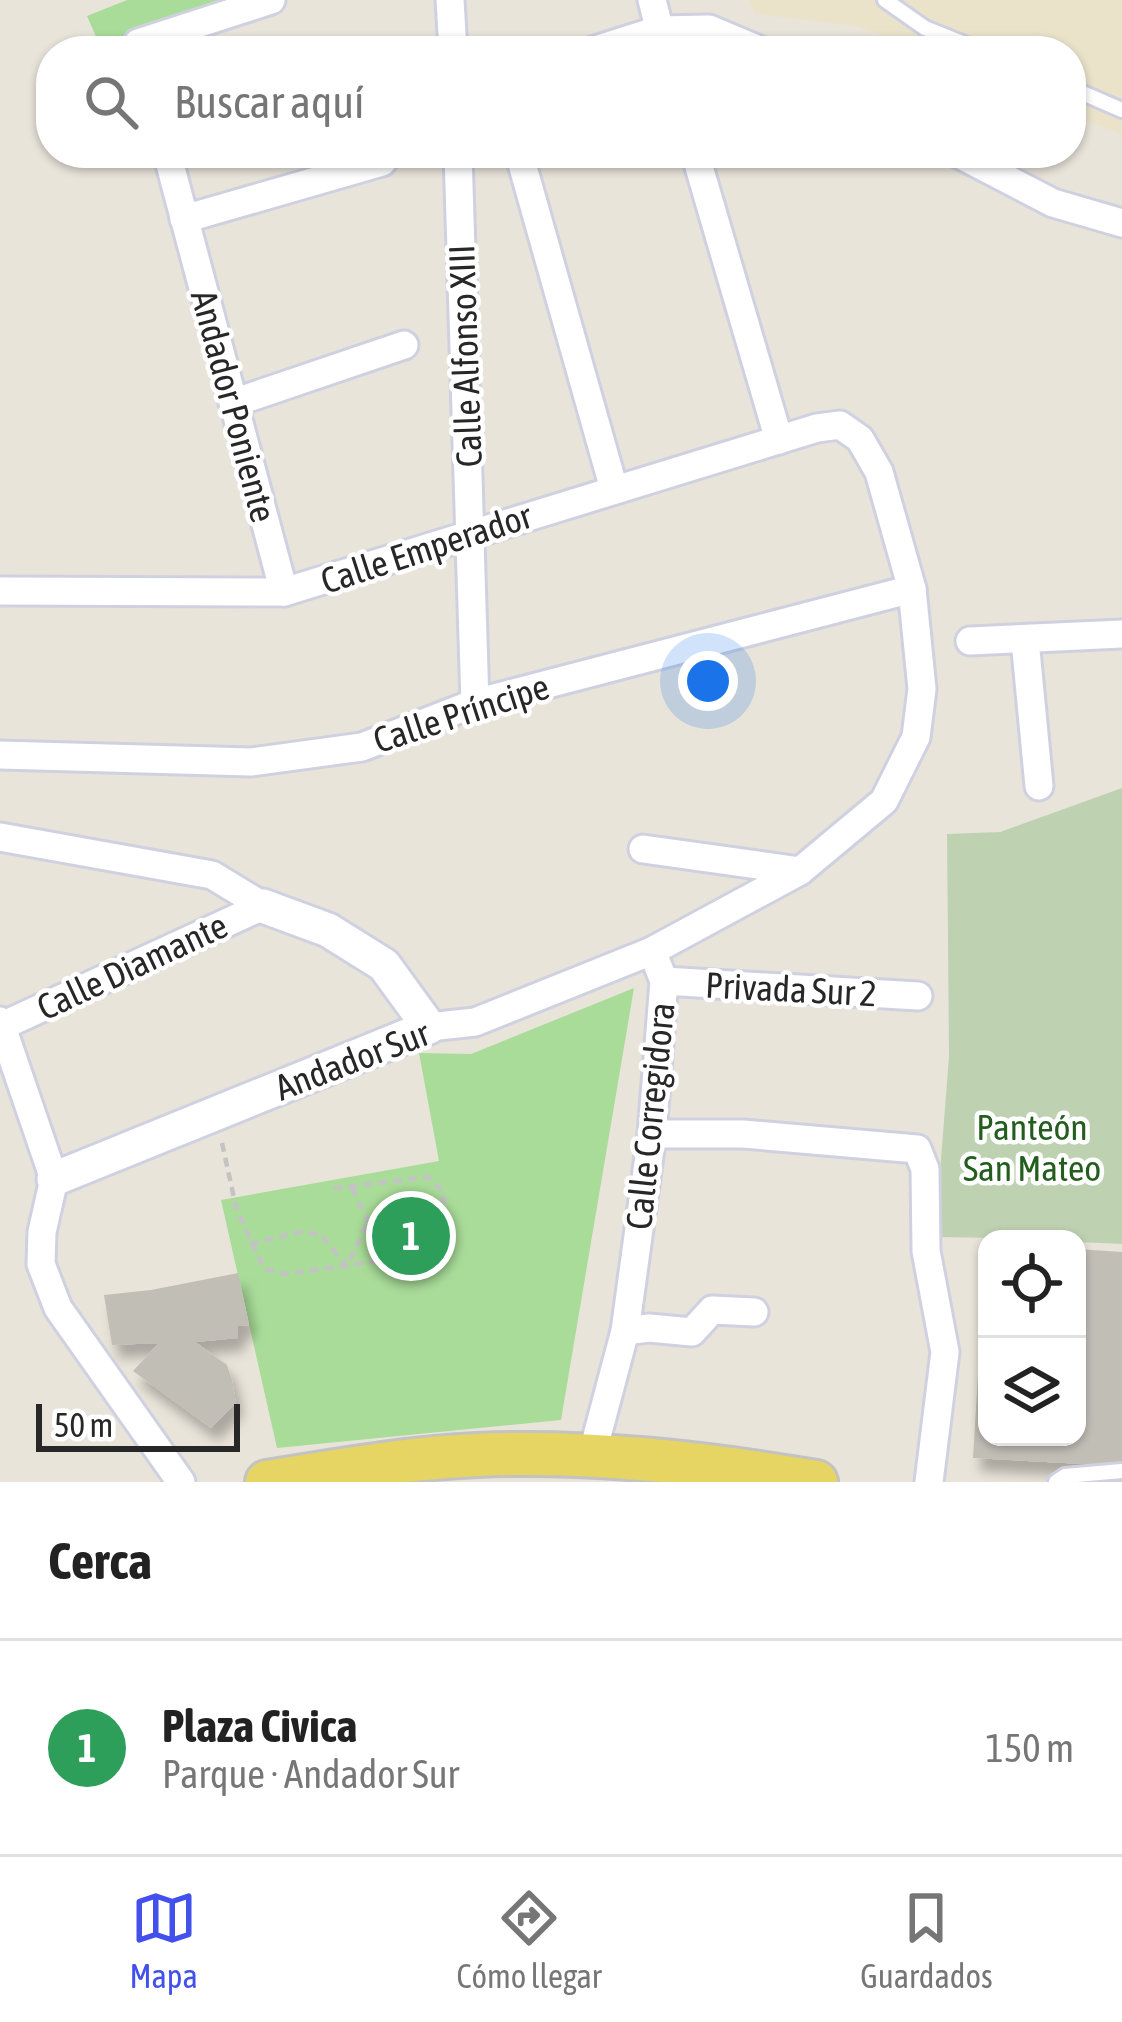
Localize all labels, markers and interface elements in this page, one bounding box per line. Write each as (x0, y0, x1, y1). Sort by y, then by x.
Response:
search box (36, 36, 1086, 168)
icon: search (78, 69, 144, 135)
text: Buscar aquí (174, 76, 364, 128)
street label: Calle Alfonso XIII (440, 244, 490, 468)
street label: Andador Poniente (183, 285, 285, 527)
street label: Calle Emperador (315, 494, 538, 602)
your location (678, 651, 738, 711)
street label: Calle Príncipe (368, 665, 554, 761)
street label: Calle Diamante (30, 904, 234, 1028)
street label: Privada Sur 2 (704, 964, 878, 1014)
street label: Calle Corregidora (617, 1000, 683, 1232)
street label: Andador Sur (269, 1011, 436, 1109)
park label: Panteón San Mateo (963, 1106, 1101, 1189)
pin: 1 (372, 1191, 450, 1281)
map controls (978, 1230, 1086, 1446)
button: locate (978, 1230, 1086, 1338)
button: layers (978, 1338, 1086, 1446)
scale bar (36, 1398, 240, 1451)
text: 50 m (54, 1406, 113, 1444)
text: Cerca (48, 1531, 152, 1590)
text: Plaza Civica (162, 1700, 357, 1752)
text: 1 (78, 1726, 96, 1770)
text: 150 m (986, 1726, 1074, 1770)
text: Parque · Andador Sur (162, 1752, 459, 1796)
tab: Mapa (129, 1885, 198, 1995)
tab: Cómo llegar (457, 1885, 602, 1995)
tab: Guardados (860, 1885, 993, 1995)

